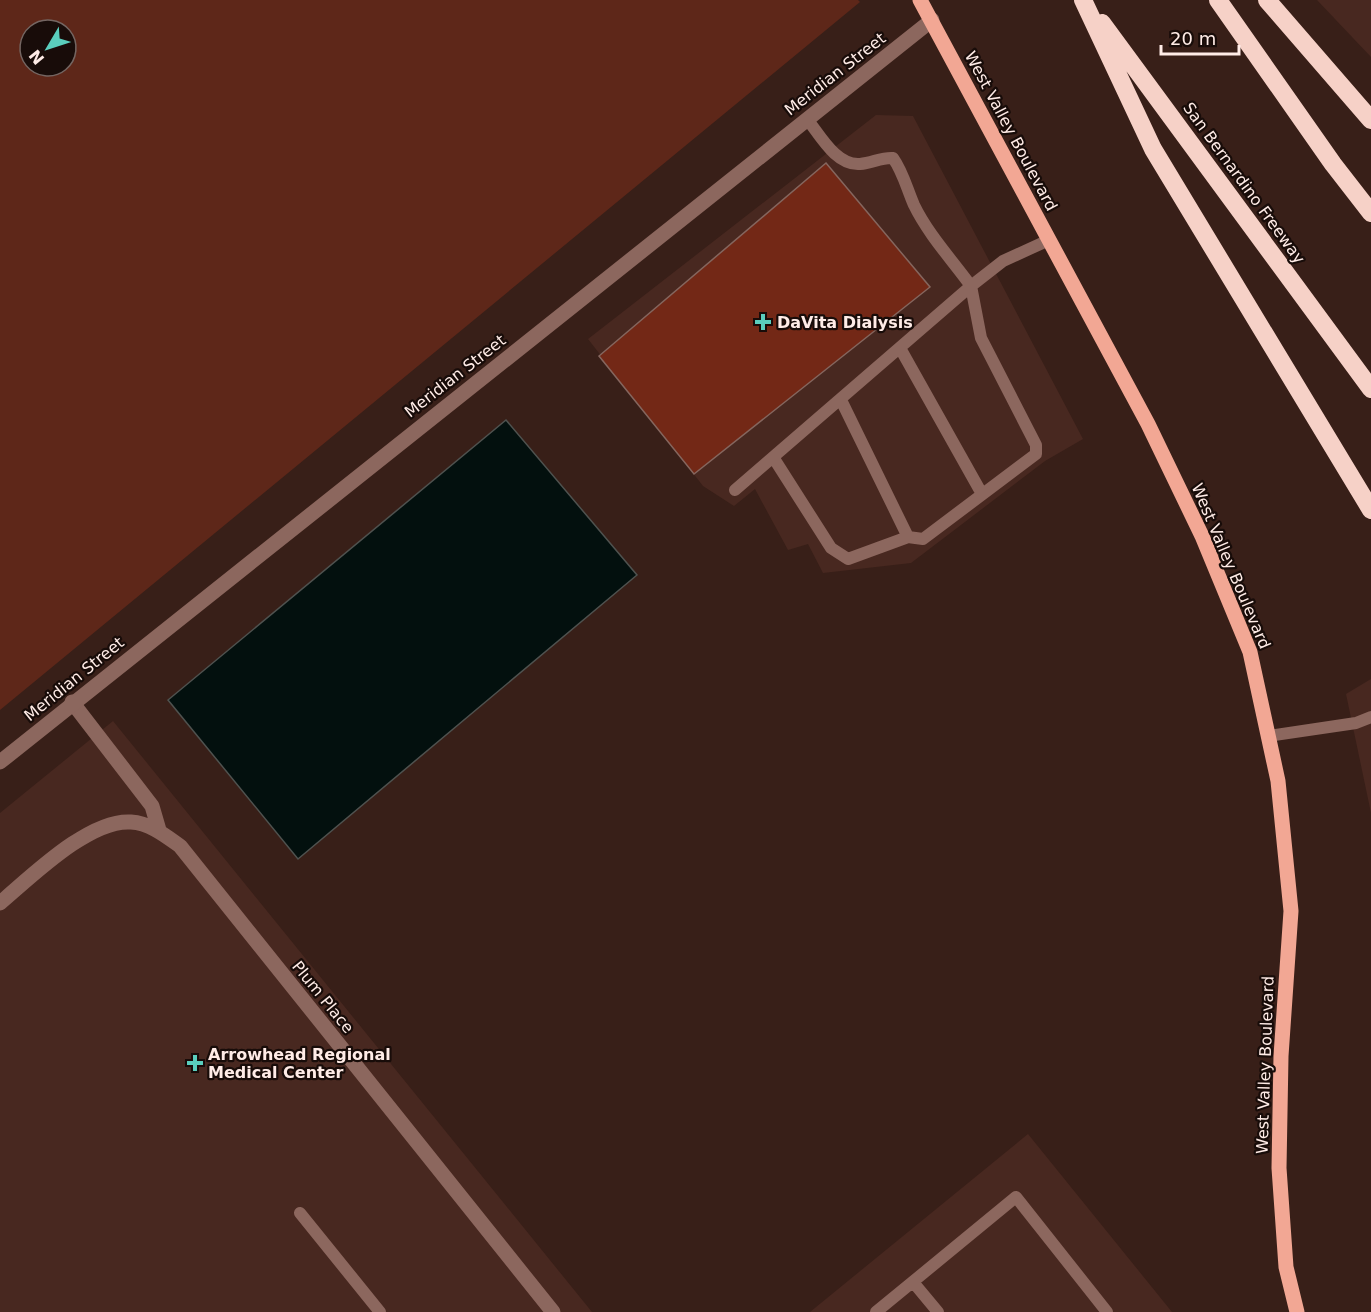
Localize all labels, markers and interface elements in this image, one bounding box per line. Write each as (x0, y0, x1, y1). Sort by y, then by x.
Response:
north arrow (18, 18, 78, 78)
scale bar (1161, 18, 1239, 56)
text: 20 m (1170, 28, 1216, 49)
street label: Meridian Street (781, 29, 889, 119)
text: N (25, 46, 48, 68)
street label: West Valley Boulevard (961, 48, 1061, 214)
street label: San Bernardino Freeway (1179, 99, 1309, 267)
marker: DaVita Dialysis (754, 313, 772, 331)
place label: DaVita Dialysis (777, 313, 913, 332)
street label: Meridian Street (401, 331, 509, 421)
street label: West Valley Boulevard (1187, 480, 1275, 652)
street label: Meridian Street (20, 633, 128, 725)
street label: Plum Place (288, 957, 358, 1037)
street label: West Valley Boulevard (1252, 976, 1278, 1154)
place label: Arrowhead Regional Medical Center (208, 1045, 391, 1082)
marker: Arrowhead Regional Medical Center (186, 1054, 204, 1072)

